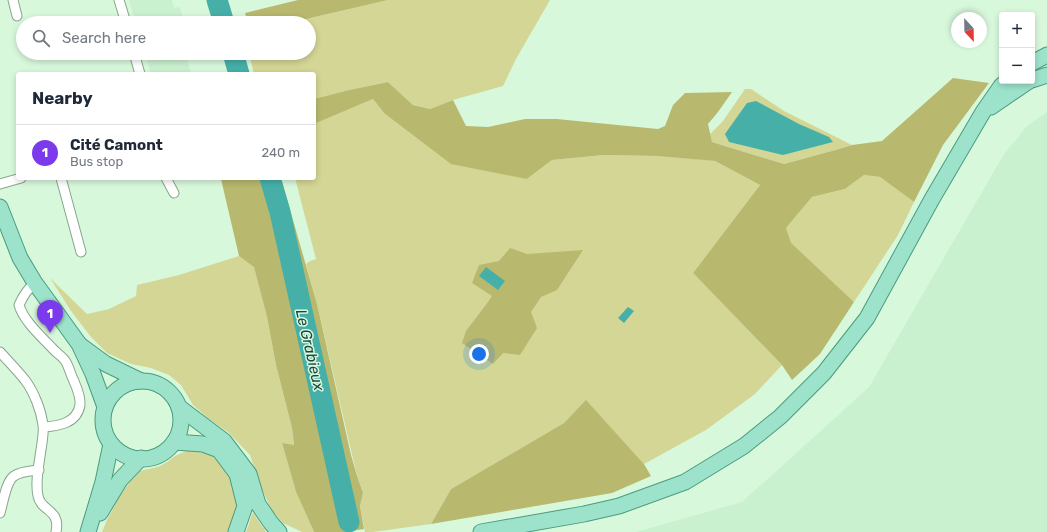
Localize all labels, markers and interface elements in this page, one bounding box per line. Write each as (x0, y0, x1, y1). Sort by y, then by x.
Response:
north arrow (951, 12, 987, 48)
map controls (999, 12, 1035, 84)
button: + (999, 12, 1035, 48)
search box (16, 16, 316, 60)
icon: search (30, 27, 52, 49)
text: Search here (62, 29, 146, 47)
button: − (999, 48, 1035, 84)
text: Nearby (32, 88, 93, 108)
text: Cité Camont (70, 136, 163, 154)
text: 1 (42, 145, 48, 160)
text: 240 m (261, 145, 300, 160)
text: Bus stop (70, 154, 123, 169)
pin: 1 (37, 300, 63, 333)
water label: Le Grabieux (292, 308, 328, 393)
your location (469, 344, 489, 364)

